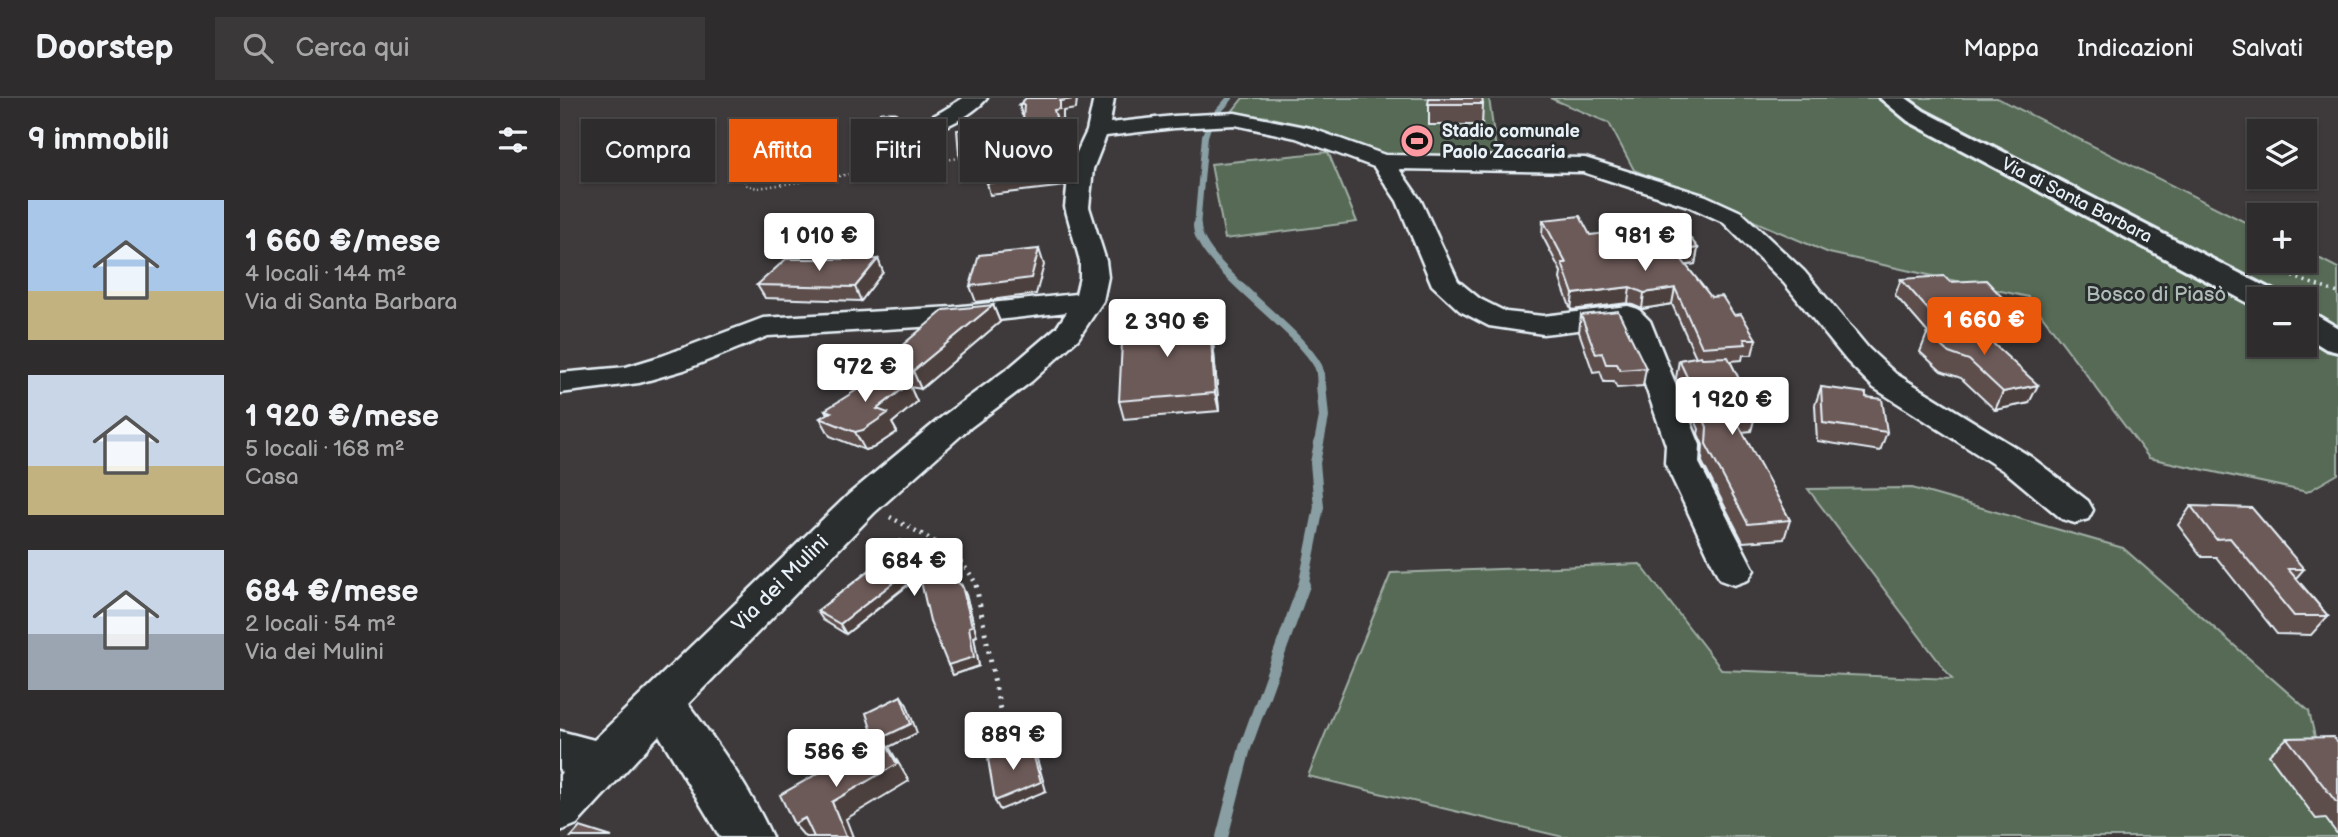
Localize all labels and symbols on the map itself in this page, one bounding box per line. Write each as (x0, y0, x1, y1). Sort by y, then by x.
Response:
place label: Stadio comunale Paolo Zaccaria (1442, 121, 1580, 163)
sports icon: Stadio comunale Paolo Zaccaria (1398, 122, 1436, 160)
street label: Via di Santa Barbara (1998, 153, 2156, 248)
pin: 1 010 € (754, 214, 884, 273)
pin: 981 € (1596, 214, 1694, 273)
park label: Bosco di Piasò (2086, 282, 2226, 307)
pin: 1 660 € (1919, 298, 2049, 357)
pin: 2 390 € (1102, 300, 1232, 359)
pin: 972 € (816, 344, 914, 404)
pin: 1 920 € (1667, 378, 1797, 437)
street label: Via dei Mulini (727, 530, 834, 637)
pin: 684 € (865, 538, 963, 598)
pin: 889 € (964, 712, 1062, 772)
pin: 586 € (787, 730, 885, 789)

